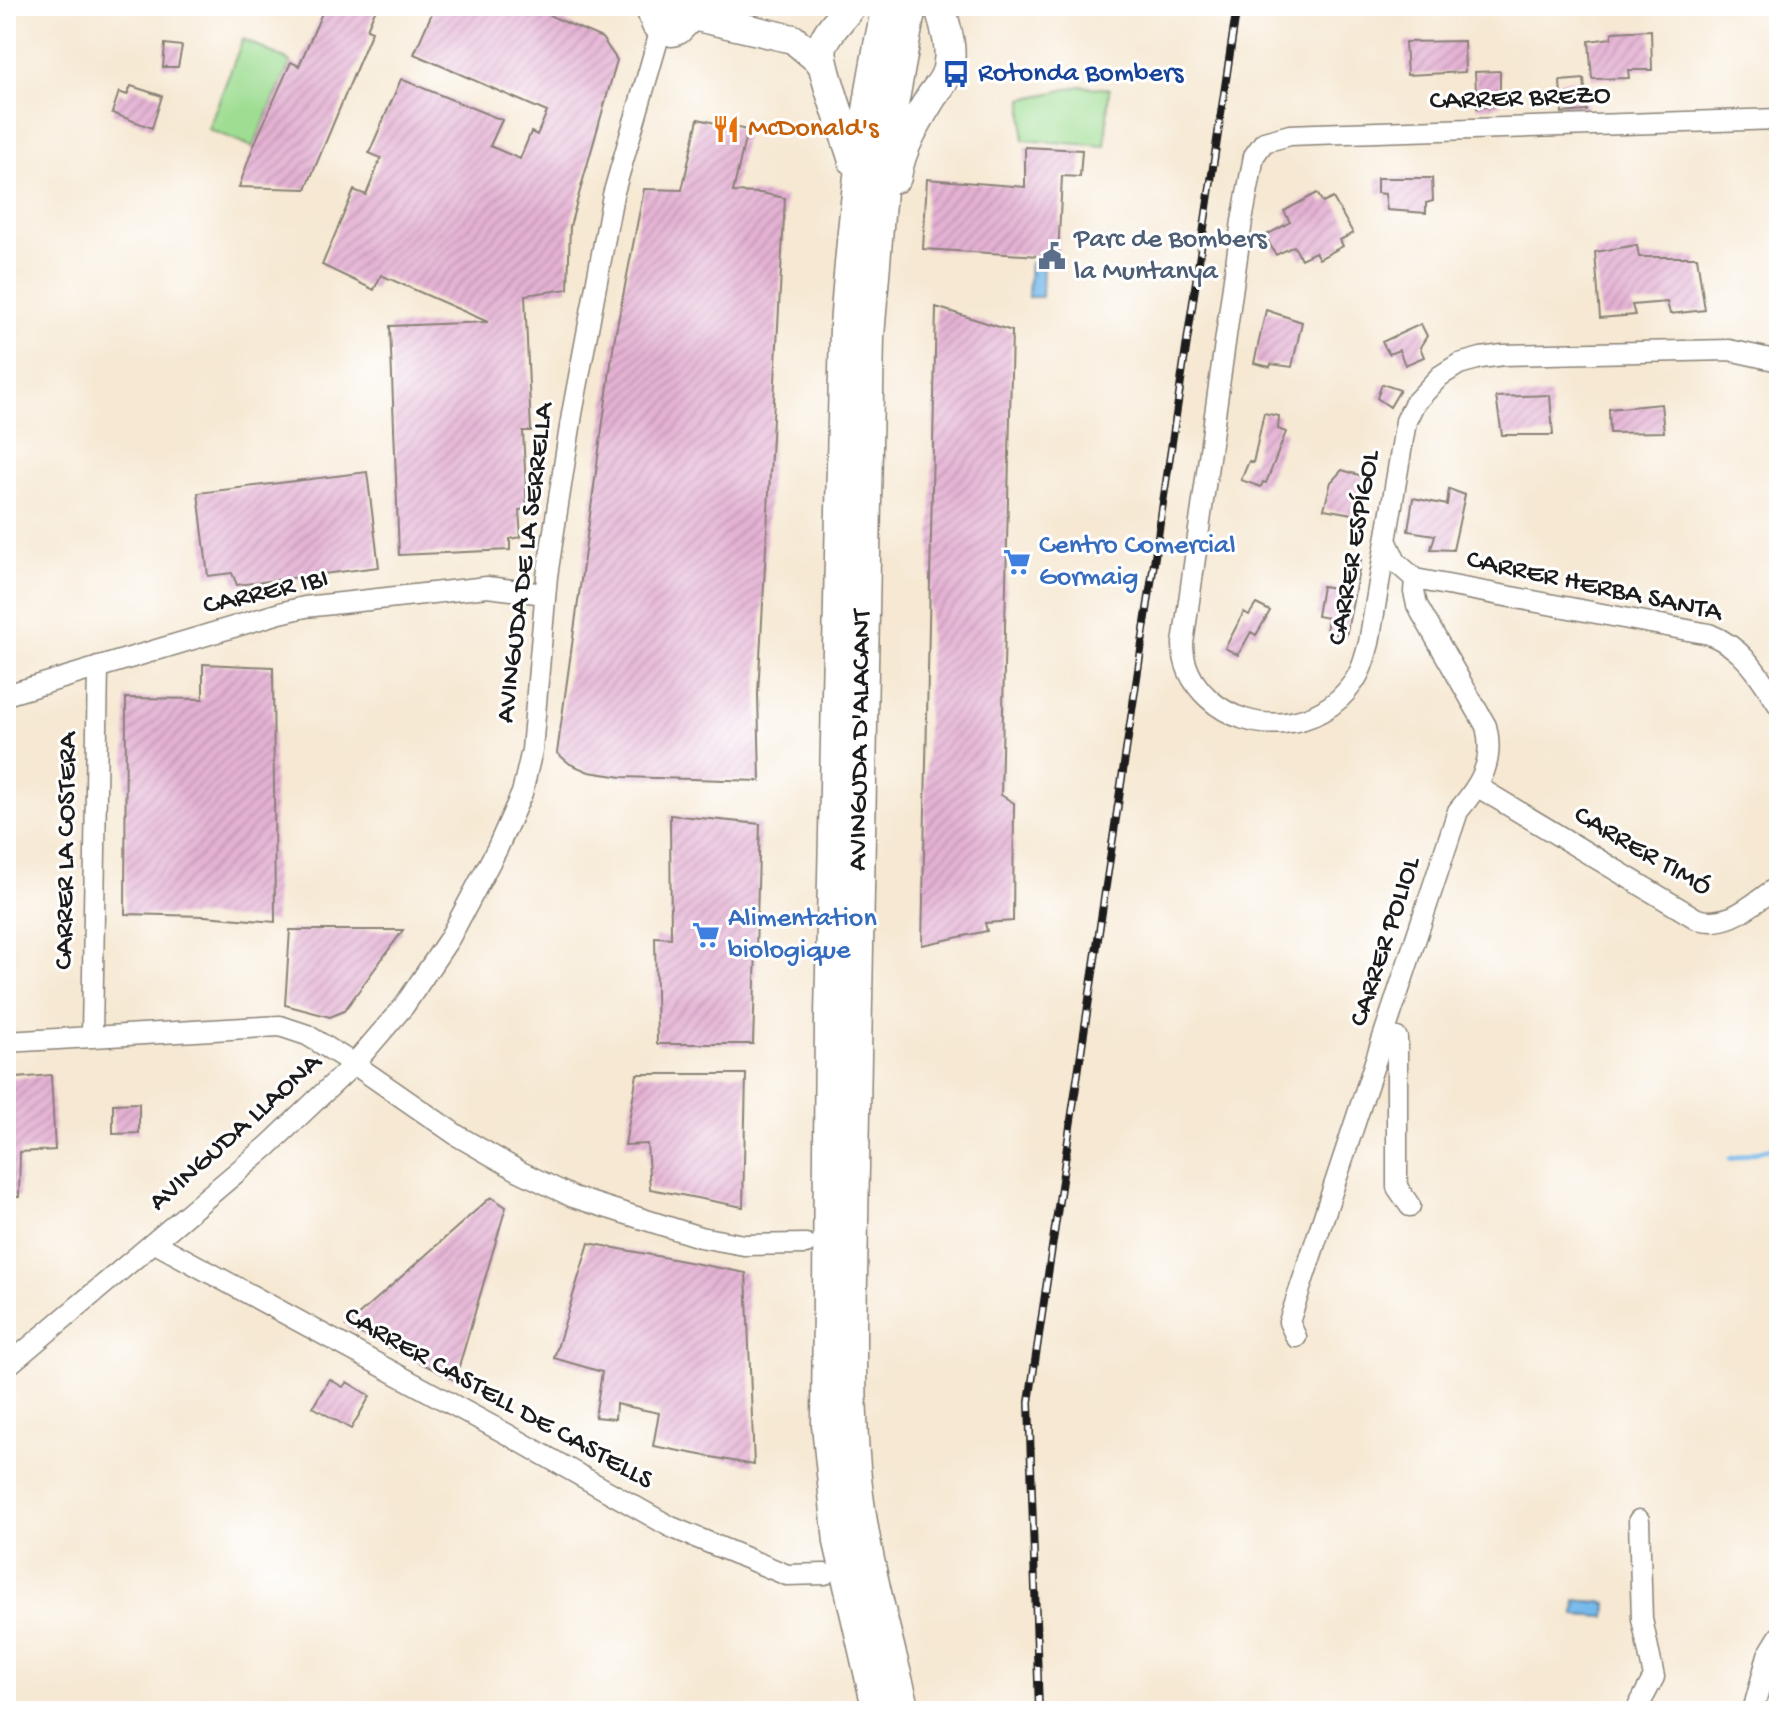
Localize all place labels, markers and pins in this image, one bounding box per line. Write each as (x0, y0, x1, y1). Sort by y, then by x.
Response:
place label: Rotonda Bombers (978, 58, 1184, 91)
bus stop icon: Rotonda Bombers (941, 59, 971, 89)
place label: McDonald's (748, 113, 879, 146)
restaurant icon: McDonald's (711, 114, 741, 144)
place label: Parc de Bombers la Muntanya (1073, 224, 1267, 289)
public building icon: Parc de Bombers la Muntanya (1037, 241, 1067, 271)
place label: Centro Comercial Gormaig (1039, 530, 1236, 595)
supermarket icon: Centro Comercial Gormaig (1002, 547, 1032, 577)
place label: Alimentation biologique (728, 903, 877, 968)
supermarket icon: Alimentation biologique (691, 920, 721, 950)

